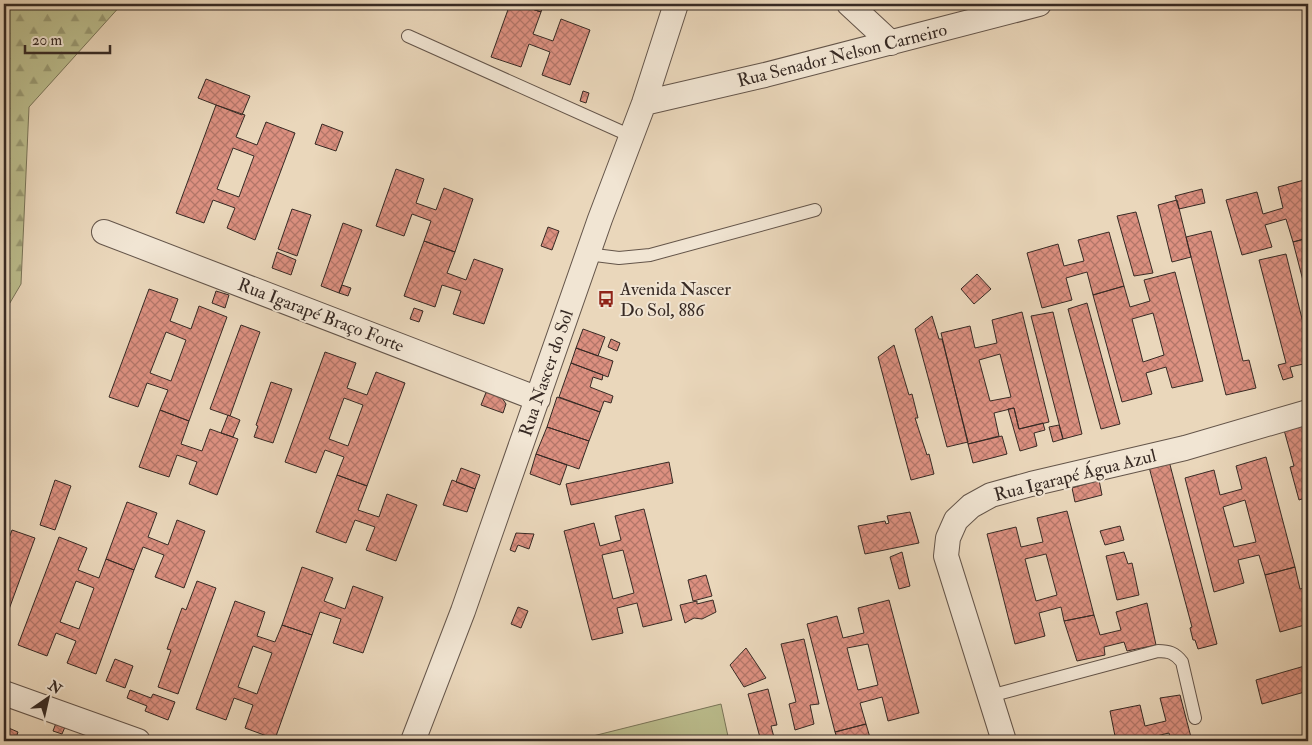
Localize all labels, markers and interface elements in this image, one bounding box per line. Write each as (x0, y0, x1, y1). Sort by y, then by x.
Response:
street label: Rua Senador Nelson Carneiro (735, 18, 950, 93)
scale bar (25, 22, 110, 54)
text: 20 m (32, 31, 62, 50)
street label: Rua Igarapé Braço Forte (234, 273, 408, 358)
place label: Avenida Nascer Do Sol, 886 (619, 278, 731, 322)
bus stop icon: Avenida Nascer Do Sol, 886 (596, 289, 616, 309)
street label: Rua Nascer do Sol (514, 307, 579, 439)
street label: Rua Igarapé Água Azul (992, 444, 1159, 507)
north arrow (22, 672, 72, 722)
text: N (44, 677, 65, 698)

